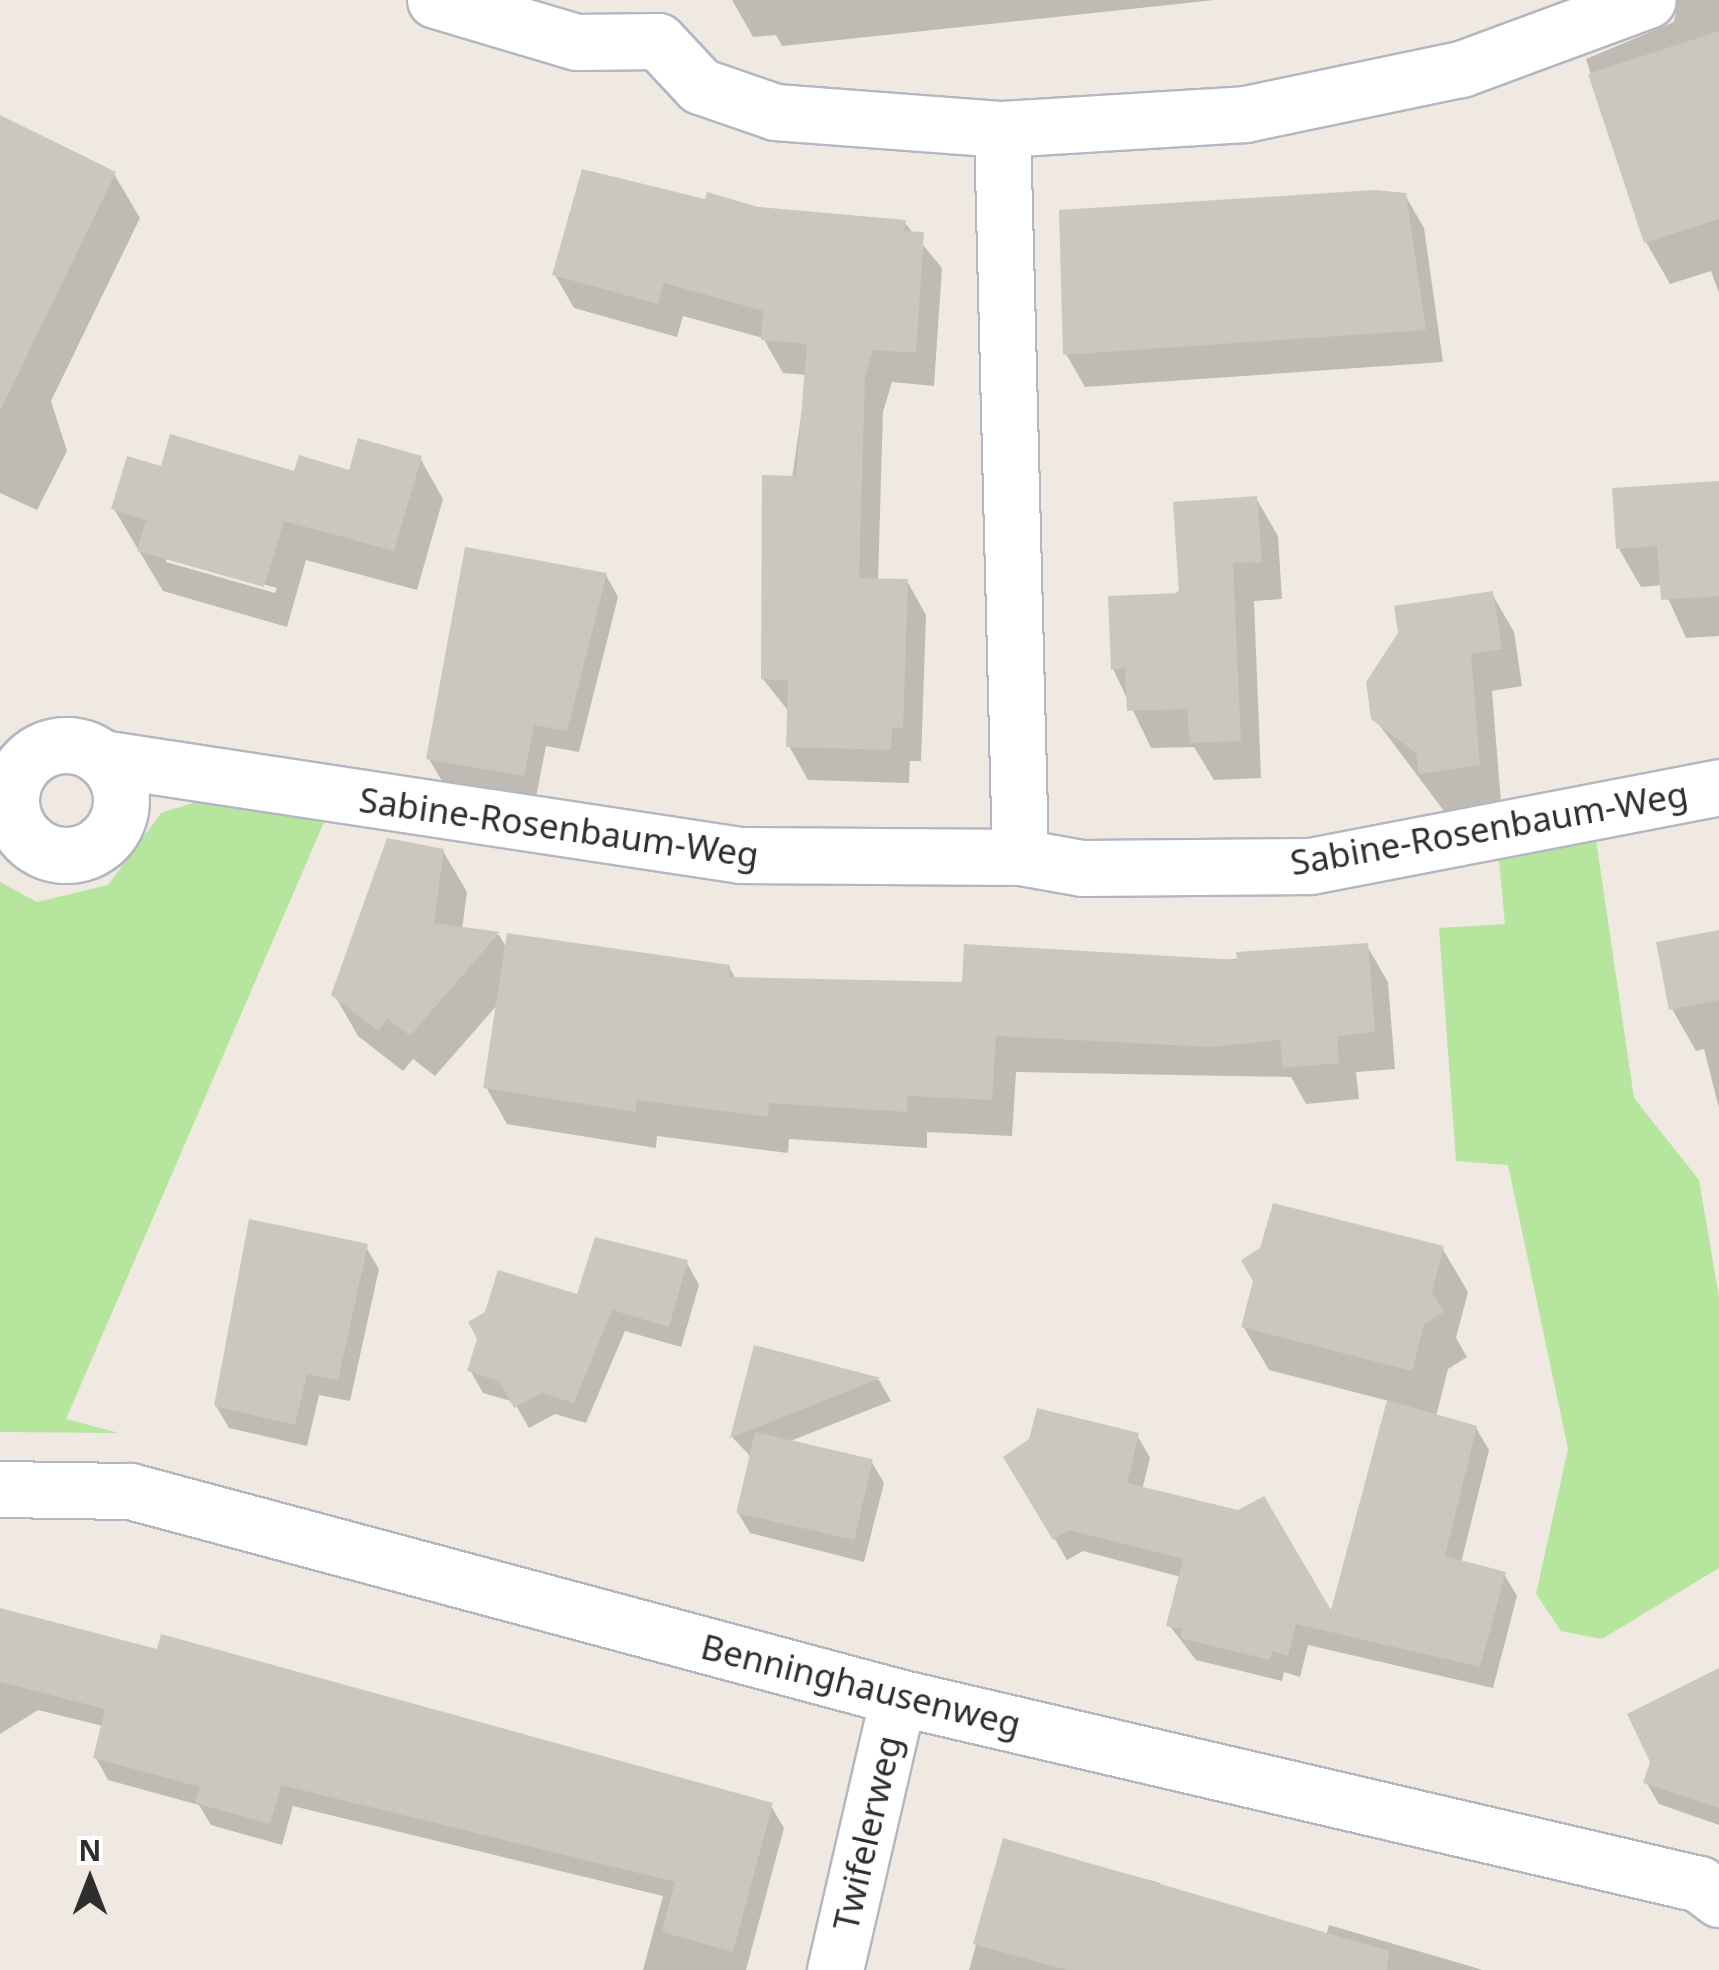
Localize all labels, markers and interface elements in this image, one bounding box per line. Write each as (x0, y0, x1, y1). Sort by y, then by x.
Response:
street label: Sabine-Rosenbaum-Weg (1287, 772, 1691, 884)
street label: Sabine-Rosenbaum-Weg (357, 778, 761, 876)
street label: Benninghausenweg (697, 1625, 1025, 1745)
street label: Twifelerweg (824, 1731, 910, 1935)
north arrow (40, 1830, 140, 1930)
text: N (79, 1831, 101, 1869)

